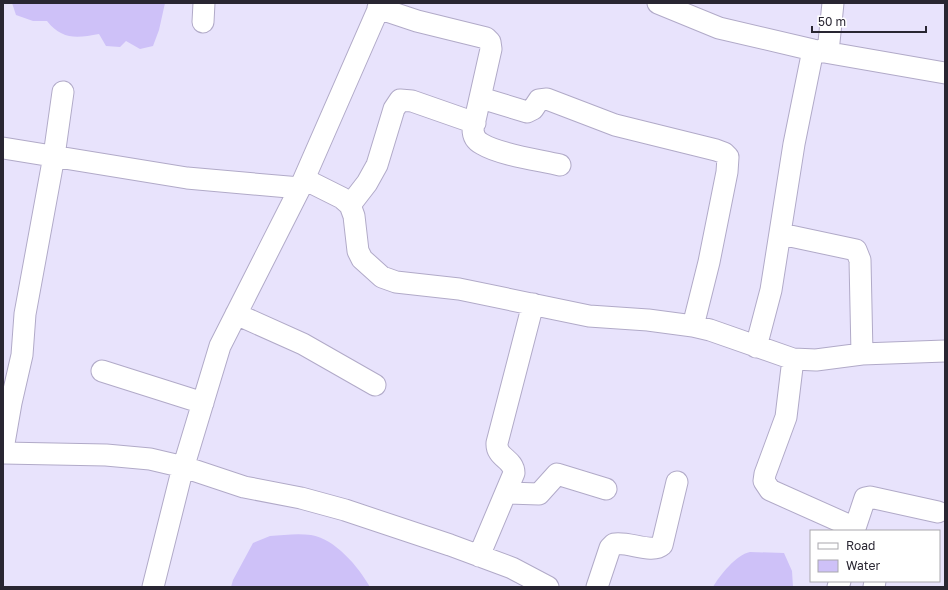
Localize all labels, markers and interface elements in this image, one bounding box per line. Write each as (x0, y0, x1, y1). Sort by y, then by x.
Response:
scale bar (812, 8, 926, 34)
text: 50 m (818, 14, 846, 29)
legend (810, 530, 940, 582)
text: Road (846, 538, 875, 553)
text: Water (846, 558, 880, 573)

